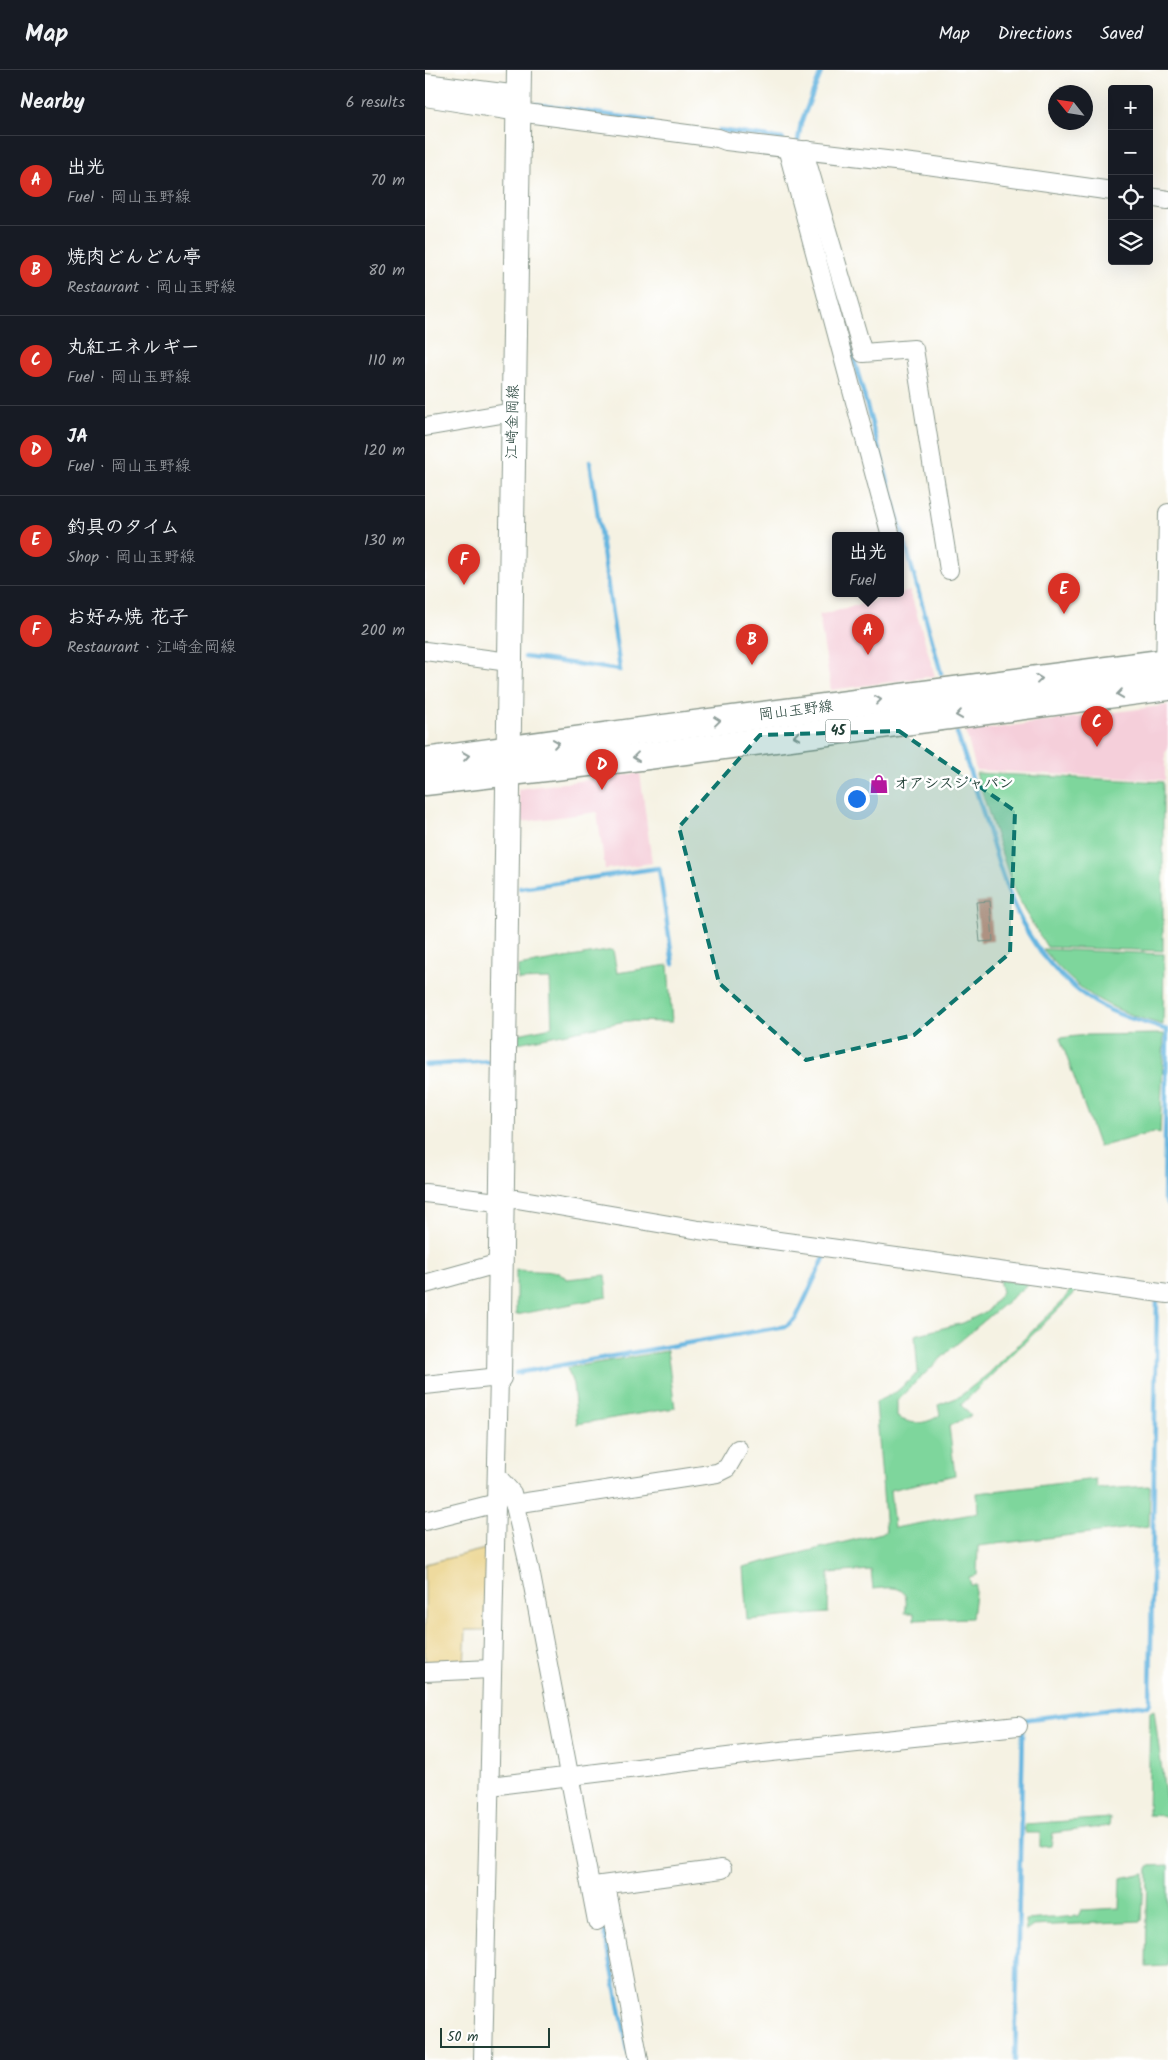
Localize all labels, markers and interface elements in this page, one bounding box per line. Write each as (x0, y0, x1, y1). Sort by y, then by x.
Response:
text: Map (25, 15, 68, 54)
text: Map (938, 20, 970, 49)
text: Directions (998, 20, 1072, 49)
text: Saved (1100, 20, 1143, 49)
north arrow (1048, 85, 1093, 130)
map controls (1108, 85, 1153, 265)
button: + (1108, 85, 1153, 130)
text: Nearby (20, 86, 85, 119)
text: 6 results (346, 90, 405, 115)
button: − (1108, 130, 1153, 175)
text: 出光 (67, 153, 105, 183)
text: A (31, 168, 41, 193)
text: 70 m (370, 168, 405, 193)
button: locate (1108, 175, 1153, 220)
text: Fuel · 岡山玉野線 (67, 185, 191, 210)
button: layers (1108, 220, 1153, 265)
text: 焼肉どんどん亭 (67, 243, 202, 273)
text: B (31, 258, 41, 283)
text: 80 m (368, 258, 405, 283)
text: Restaurant · 岡山玉野線 (67, 275, 236, 300)
text: 丸紅エネルギー (67, 333, 200, 363)
text: C (31, 348, 41, 373)
text: 110 m (368, 348, 405, 373)
text: Fuel · 岡山玉野線 (67, 365, 191, 390)
street label: 江崎金岡線 (500, 384, 526, 460)
text: JA (67, 422, 88, 452)
text: D (31, 438, 41, 463)
text: 120 m (364, 438, 405, 463)
text: Fuel · 岡山玉野線 (67, 454, 191, 479)
text: 釣具のタイム (67, 513, 179, 543)
text: E (32, 528, 40, 553)
text: 130 m (364, 528, 405, 553)
popup (832, 532, 904, 597)
text: 出光 (849, 538, 887, 568)
pin: F (448, 544, 480, 585)
text: Shop · 岡山玉野線 (67, 545, 196, 570)
text: Fuel (849, 568, 876, 593)
pin: E (1048, 573, 1080, 614)
text: お好み焼 花子 (67, 603, 188, 633)
pin: A (852, 614, 884, 655)
text: F (32, 618, 40, 643)
text: 200 m (361, 618, 405, 643)
pin: B (736, 624, 768, 665)
text: Restaurant · 江崎金岡線 (67, 635, 236, 660)
one-way arrow (1035, 674, 1043, 685)
one-way arrow (1115, 688, 1124, 698)
street label: 岡山玉野線 (757, 695, 835, 727)
one-way arrow (874, 695, 882, 706)
pin: C (1081, 706, 1113, 747)
one-way arrow (954, 709, 962, 720)
one-way arrow (713, 716, 721, 727)
road number: 45 (825, 719, 851, 742)
one-way arrow (793, 730, 801, 741)
one-way arrow (552, 738, 560, 749)
pin: D (586, 749, 618, 790)
one-way arrow (462, 751, 471, 761)
one-way arrow (632, 752, 641, 762)
place label: オアシスジャパン (894, 772, 1014, 796)
shop icon: オアシスジャパン (868, 773, 890, 795)
your location (844, 786, 870, 812)
scale bar (440, 2025, 550, 2048)
text: 50 m (447, 2026, 478, 2048)

